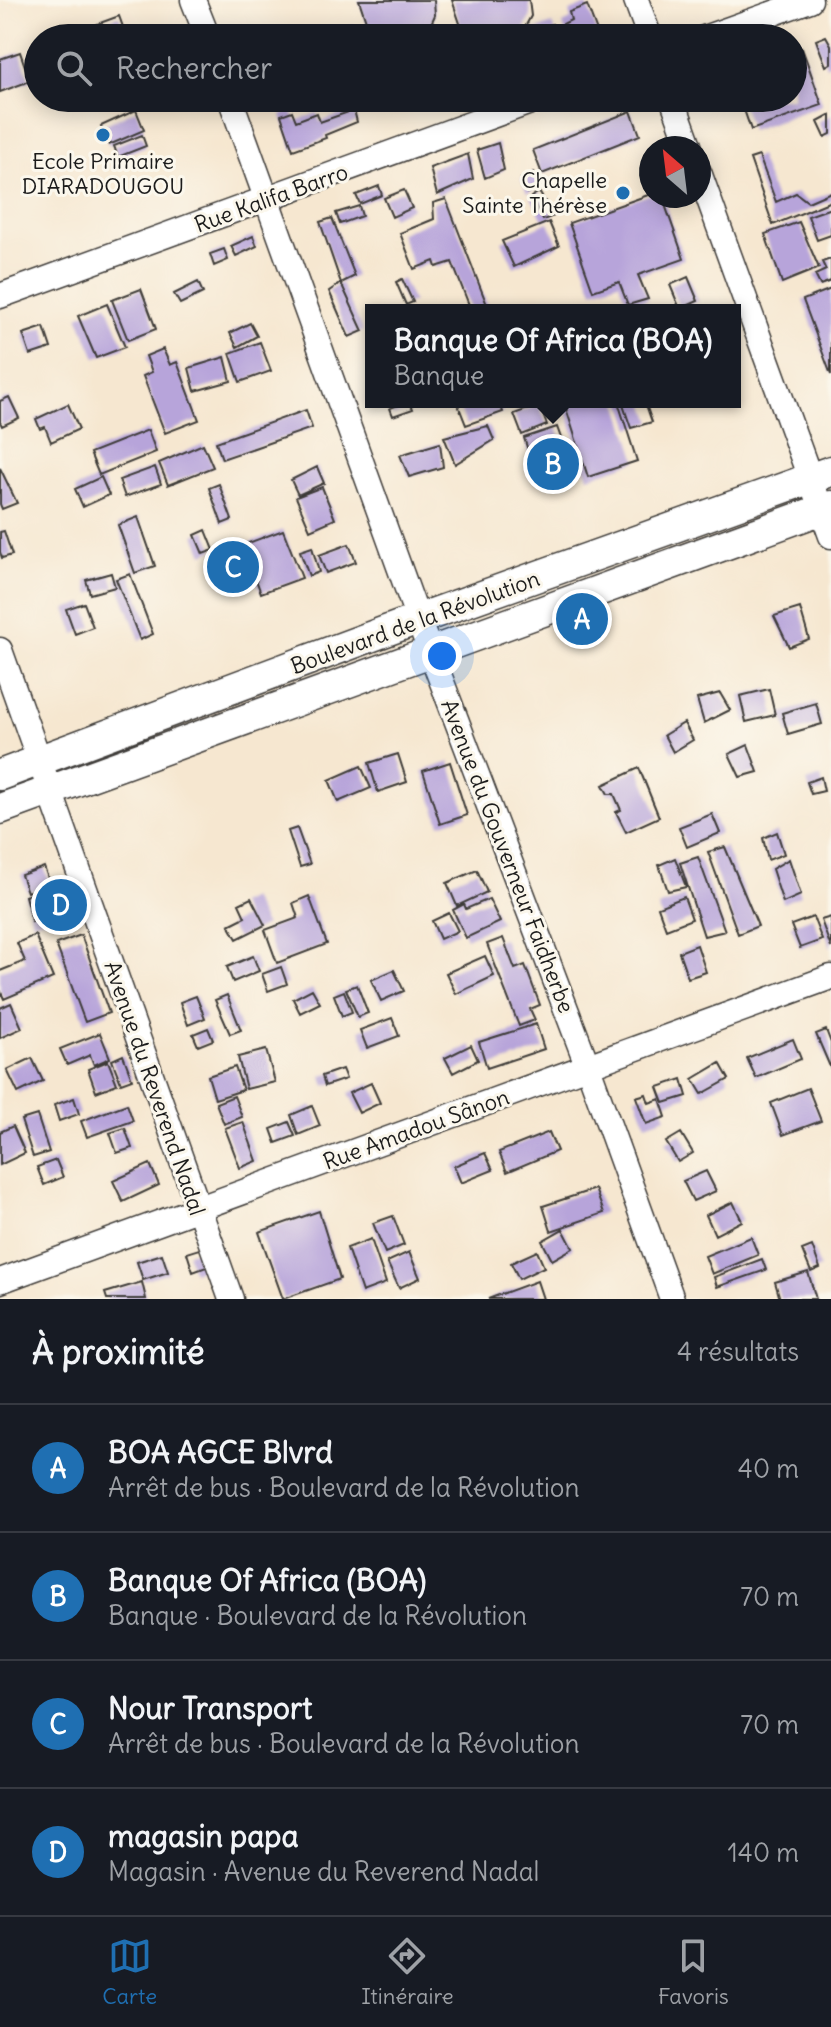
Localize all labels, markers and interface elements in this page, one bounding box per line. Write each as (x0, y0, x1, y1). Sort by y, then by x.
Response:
search box (24, 24, 807, 112)
icon: search (52, 46, 96, 90)
text: Rechercher (116, 49, 272, 87)
marker: Ecole Primaire DIARADOUGOU (94, 126, 112, 144)
north arrow (639, 136, 711, 208)
place label: Ecole Primaire DIARADOUGOU (22, 147, 184, 200)
street label: Rue Kalifa Barro (190, 157, 352, 239)
place label: Chapelle Sainte Thérèse (462, 166, 607, 219)
marker: Chapelle Sainte Thérèse (614, 184, 632, 202)
popup (365, 304, 741, 408)
text: Banque Of Africa (BOA) (394, 321, 712, 359)
text: Banque (394, 359, 484, 392)
pin: B (527, 434, 579, 494)
pin: C (207, 537, 259, 597)
street label: Boulevard de la Révolution (287, 564, 543, 680)
pin: A (556, 589, 608, 649)
your location (422, 636, 462, 676)
street label: Avenue du Gouverneur Faidherbe (435, 695, 581, 1017)
pin: D (35, 875, 87, 935)
street label: Avenue du Reverend Nadal (98, 957, 212, 1219)
street label: Rue Amadou Sânon (319, 1082, 513, 1176)
text: À proximité (32, 1330, 205, 1373)
text: 4 résultats (677, 1335, 799, 1368)
text: BOA AGCE Blvrd (108, 1433, 333, 1471)
text: A (50, 1452, 66, 1485)
text: 40 m (738, 1452, 799, 1485)
text: Arrêt de bus · Boulevard de la Révolution (108, 1471, 579, 1504)
text: Banque Of Africa (BOA) (108, 1561, 426, 1599)
text: B (49, 1580, 67, 1613)
text: 70 m (740, 1580, 799, 1613)
text: Banque · Boulevard de la Révolution (108, 1599, 527, 1632)
text: Nour Transport (108, 1689, 312, 1727)
text: C (49, 1708, 67, 1741)
text: 70 m (740, 1708, 799, 1741)
text: Arrêt de bus · Boulevard de la Révolution (108, 1727, 579, 1760)
text: magasin papa (108, 1817, 299, 1855)
text: D (49, 1836, 67, 1869)
text: 140 m (728, 1836, 799, 1869)
text: Magasin · Avenue du Reverend Nadal (108, 1855, 539, 1888)
tab: Carte (102, 1934, 157, 2010)
tab: Itinéraire (361, 1934, 454, 2010)
tab: Favoris (658, 1934, 729, 2010)

